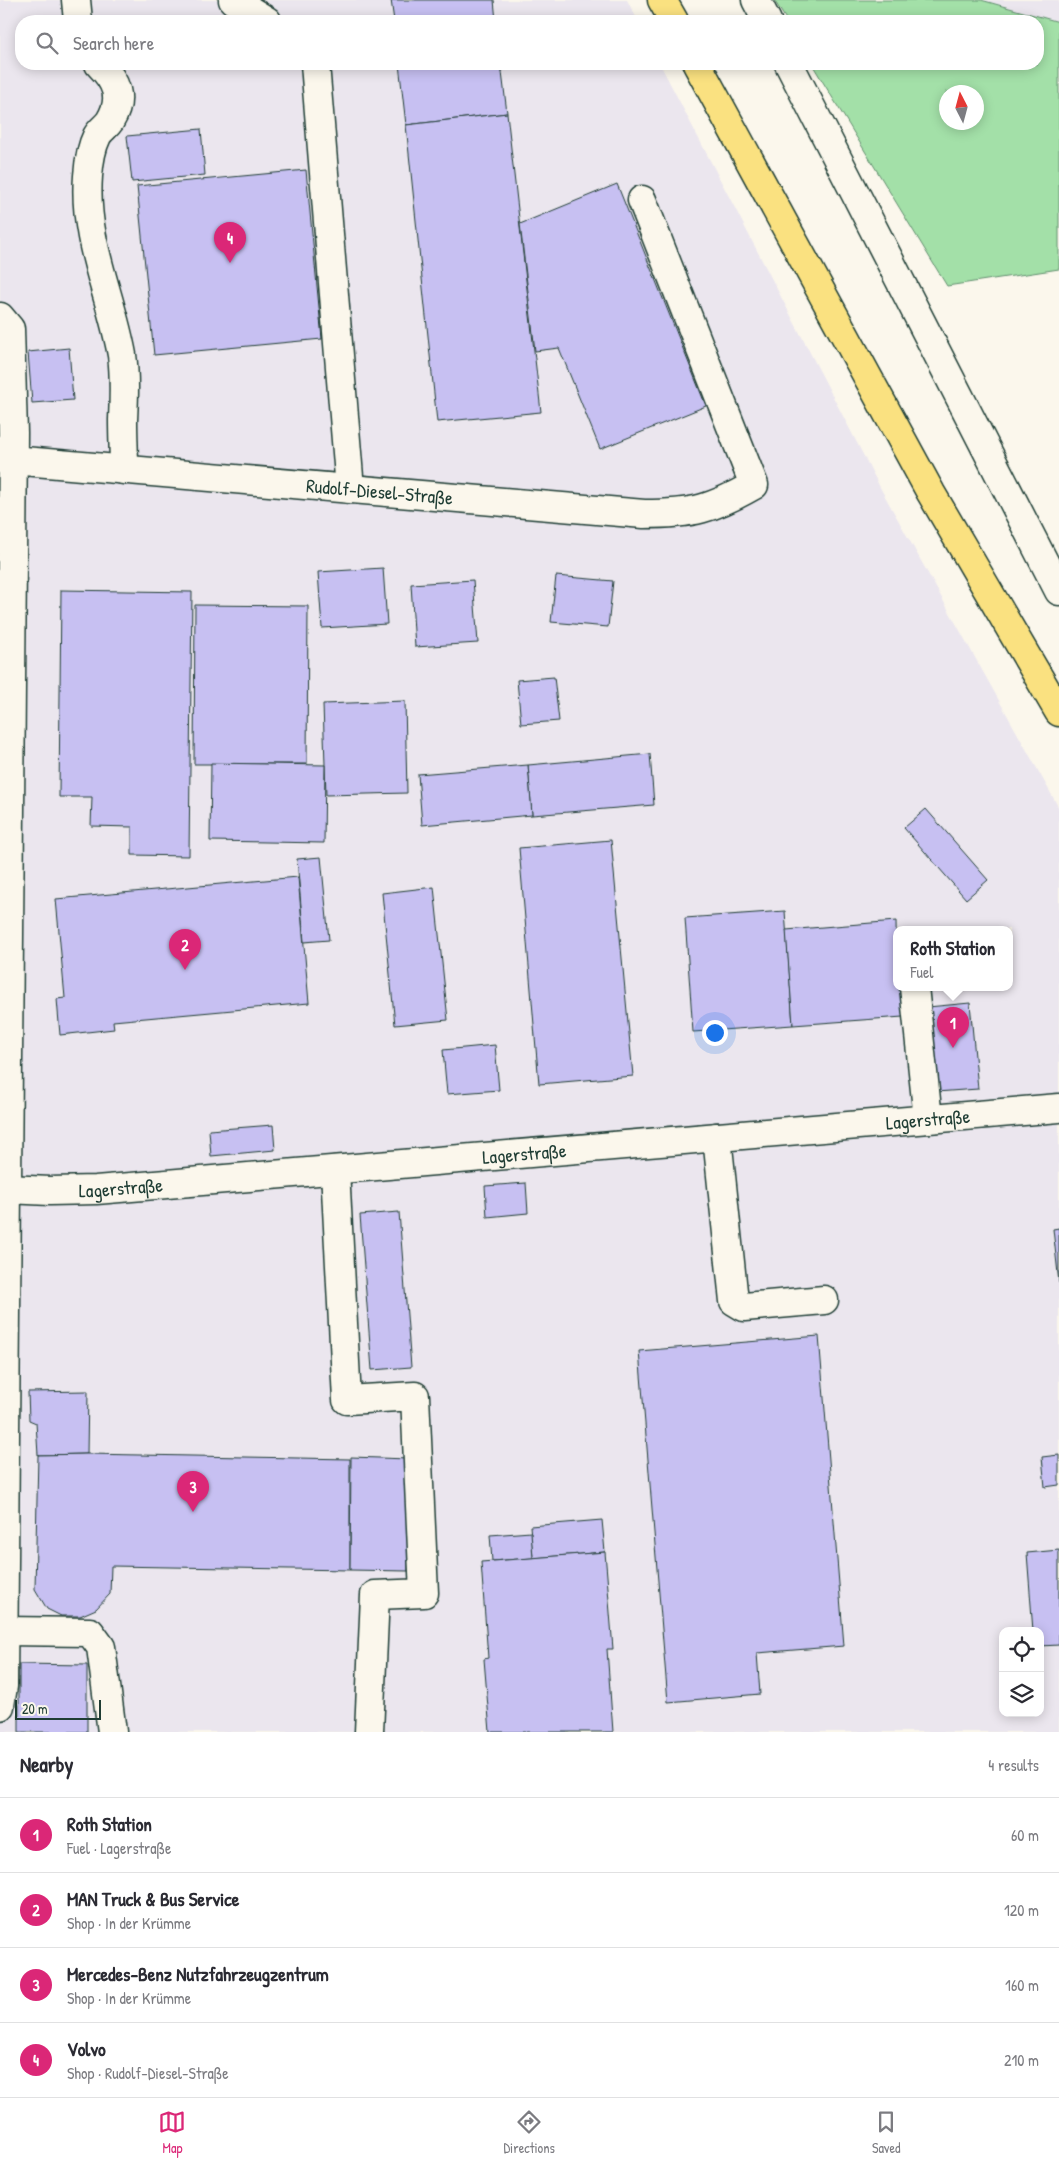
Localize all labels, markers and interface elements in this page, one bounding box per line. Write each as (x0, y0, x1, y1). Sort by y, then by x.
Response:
search box (15, 15, 1044, 70)
icon: search (33, 29, 61, 57)
text: Search here (73, 30, 154, 56)
north arrow (939, 85, 984, 130)
pin: 4 (214, 222, 246, 263)
street label: Rudolf-Diesel-Straße (305, 472, 454, 511)
popup (893, 926, 1013, 991)
pin: 2 (169, 929, 201, 970)
text: Roth Station (911, 935, 995, 961)
text: Fuel (911, 961, 934, 983)
pin: 1 (937, 1007, 969, 1048)
your location (702, 1020, 728, 1046)
street label: Lagerstraße (885, 1103, 971, 1136)
street label: Lagerstraße (481, 1137, 568, 1170)
street label: Lagerstraße (79, 1171, 164, 1203)
pin: 3 (177, 1471, 209, 1512)
map controls (999, 1627, 1044, 1717)
button: locate (999, 1627, 1044, 1672)
button: layers (999, 1672, 1044, 1717)
scale bar (15, 1697, 101, 1720)
text: 20 m (22, 1699, 48, 1718)
text: Nearby (20, 1750, 73, 1779)
text: 4 results (988, 1754, 1039, 1776)
text: Roth Station (67, 1811, 152, 1837)
text: 1 (33, 1824, 39, 1846)
text: 60 m (1011, 1824, 1039, 1846)
text: Fuel · Lagerstraße (67, 1837, 171, 1859)
text: MAN Truck & Bus Service (67, 1886, 239, 1912)
text: 2 (32, 1899, 40, 1921)
text: 120 m (1004, 1899, 1039, 1921)
text: Shop · In der Krümme (67, 1912, 191, 1934)
text: Mercedes-Benz Nutzfahrzeugzentrum (67, 1961, 329, 1987)
text: 3 (32, 1974, 40, 1996)
text: 160 m (1005, 1974, 1039, 1996)
text: Shop · In der Krümme (67, 1987, 191, 2009)
text: Volvo (67, 2036, 106, 2062)
text: 4 (33, 2049, 39, 2071)
text: 210 m (1004, 2049, 1039, 2071)
text: Shop · Rudolf-Diesel-Straße (67, 2062, 229, 2084)
tab: Map (158, 2108, 186, 2157)
tab: Directions (503, 2108, 555, 2157)
tab: Saved (872, 2108, 901, 2157)

